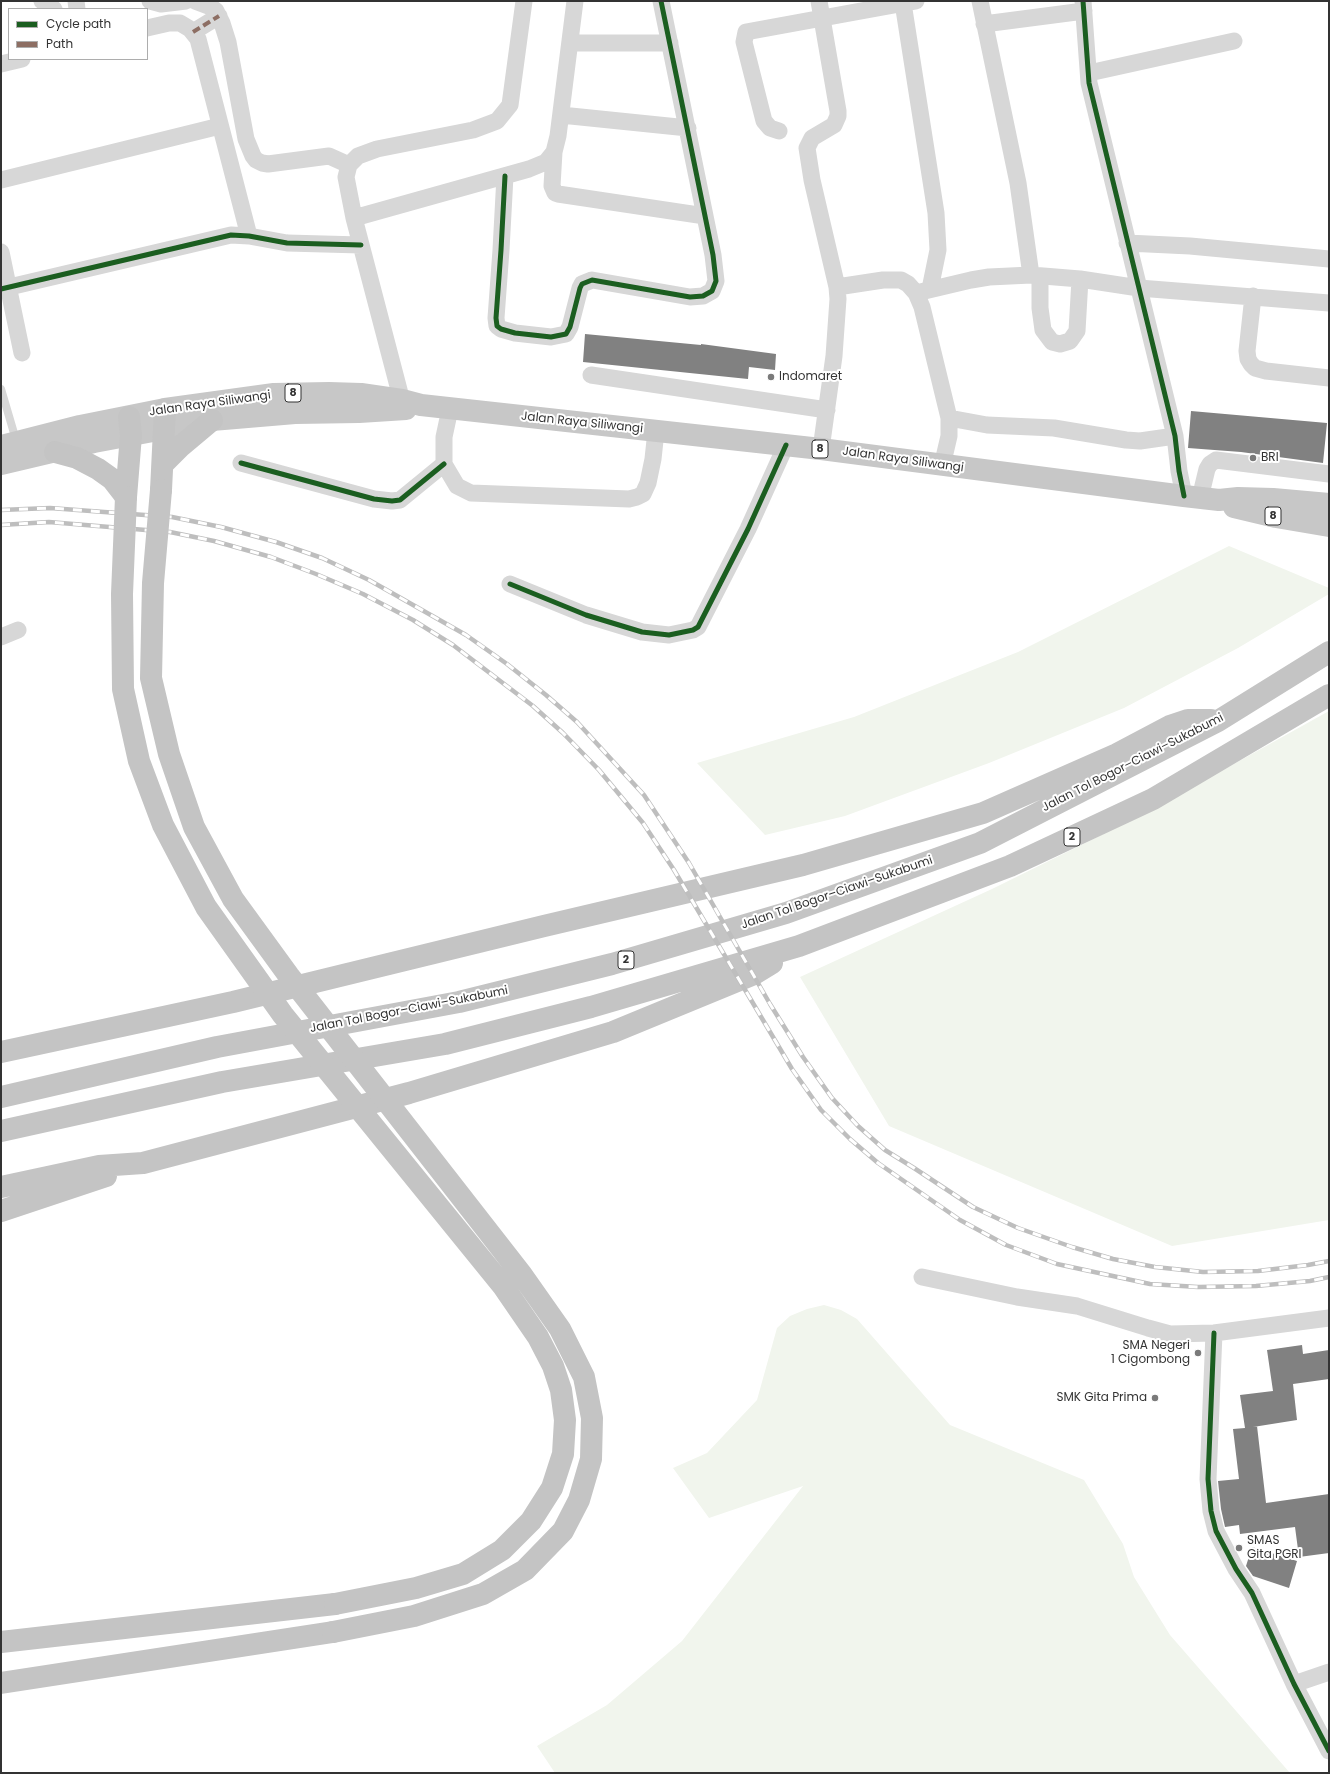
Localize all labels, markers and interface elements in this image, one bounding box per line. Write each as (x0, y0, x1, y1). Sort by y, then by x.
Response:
legend (8, 8, 148, 60)
text: Cycle path (46, 15, 111, 32)
text: Path (46, 35, 73, 52)
place label: Indomaret (779, 370, 842, 384)
marker: Indomaret (766, 372, 776, 382)
road number: 8 (285, 384, 301, 402)
street label: Jalan Raya Siliwangi (148, 388, 272, 420)
street label: Jalan Raya Siliwangi (520, 409, 644, 437)
road number: 8 (812, 440, 828, 458)
street label: Jalan Raya Siliwangi (841, 444, 965, 476)
place label: BRI (1261, 451, 1279, 465)
marker: BRI (1248, 453, 1258, 463)
road number: 8 (1265, 507, 1281, 525)
street label: Jalan Tol Bogor–Ciawi–Sukabumi (1040, 711, 1226, 815)
road number: 2 (1064, 828, 1080, 846)
street label: Jalan Tol Bogor–Ciawi–Sukabumi (739, 853, 935, 933)
road number: 2 (618, 951, 634, 969)
street label: Jalan Tol Bogor–Ciawi–Sukabumi (309, 984, 509, 1036)
place label: SMA Negeri 1 Cigombong (1111, 1339, 1190, 1367)
marker: SMA Negeri 1 Cigombong (1193, 1348, 1203, 1358)
place label: SMK Gita Prima (1056, 1391, 1147, 1405)
marker: SMK Gita Prima (1150, 1393, 1160, 1403)
place label: SMAS Gita PGRI (1247, 1534, 1302, 1562)
marker: SMAS Gita PGRI (1234, 1543, 1244, 1553)

